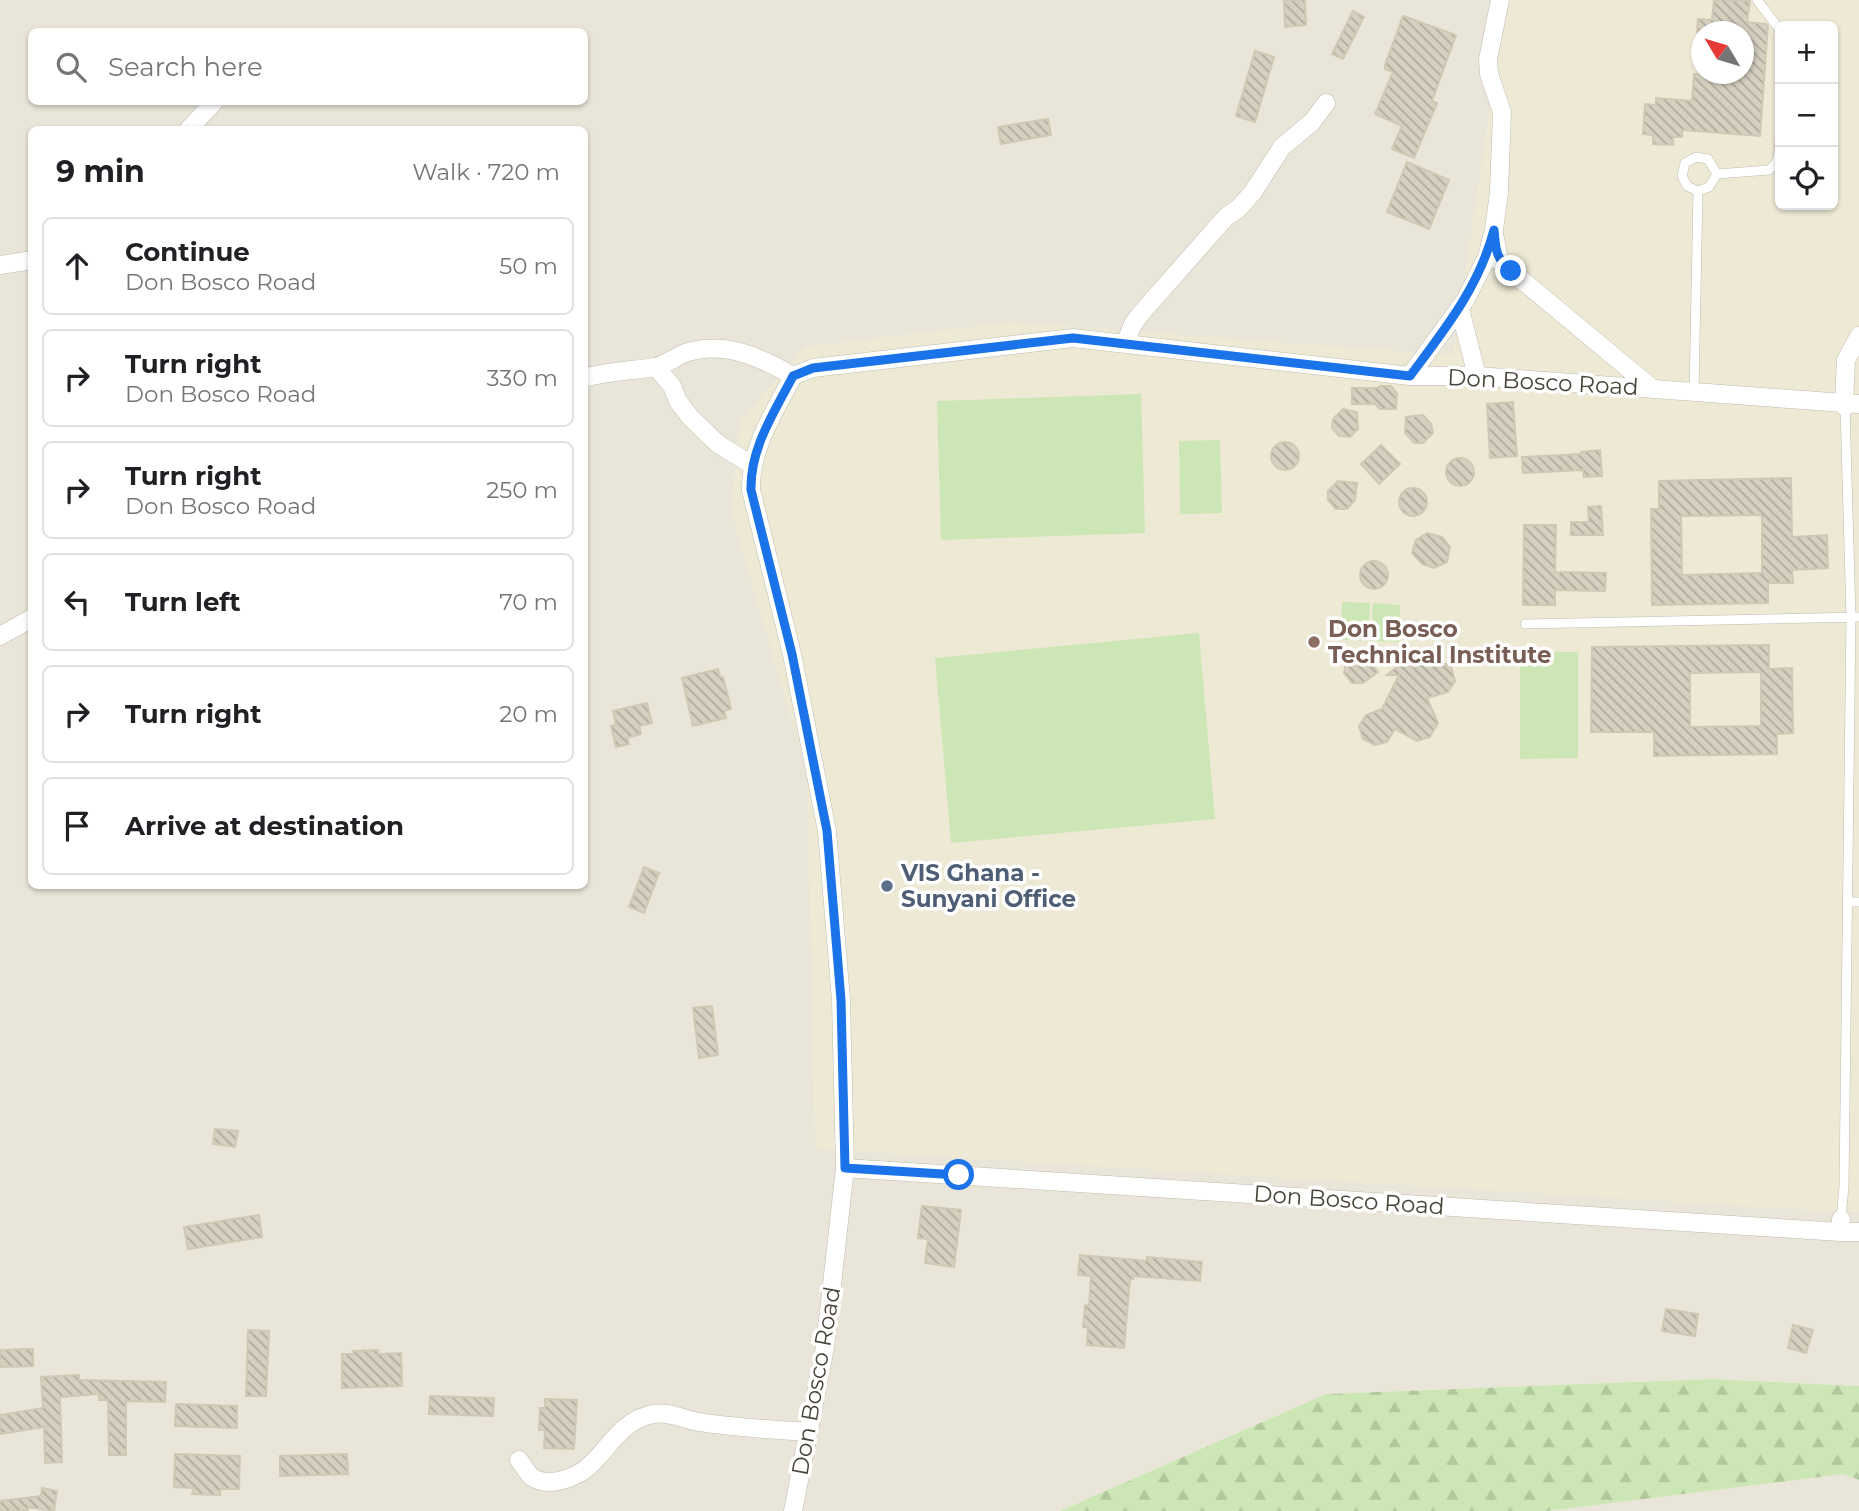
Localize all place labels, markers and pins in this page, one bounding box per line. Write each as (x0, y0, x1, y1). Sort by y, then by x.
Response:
place label: Don Bosco Technical Institute (1328, 615, 1551, 669)
marker: Don Bosco Technical Institute (1306, 634, 1322, 650)
place label: VIS Ghana - Sunyani Office (900, 859, 1076, 913)
marker: VIS Ghana - Sunyani Office (879, 878, 895, 894)

